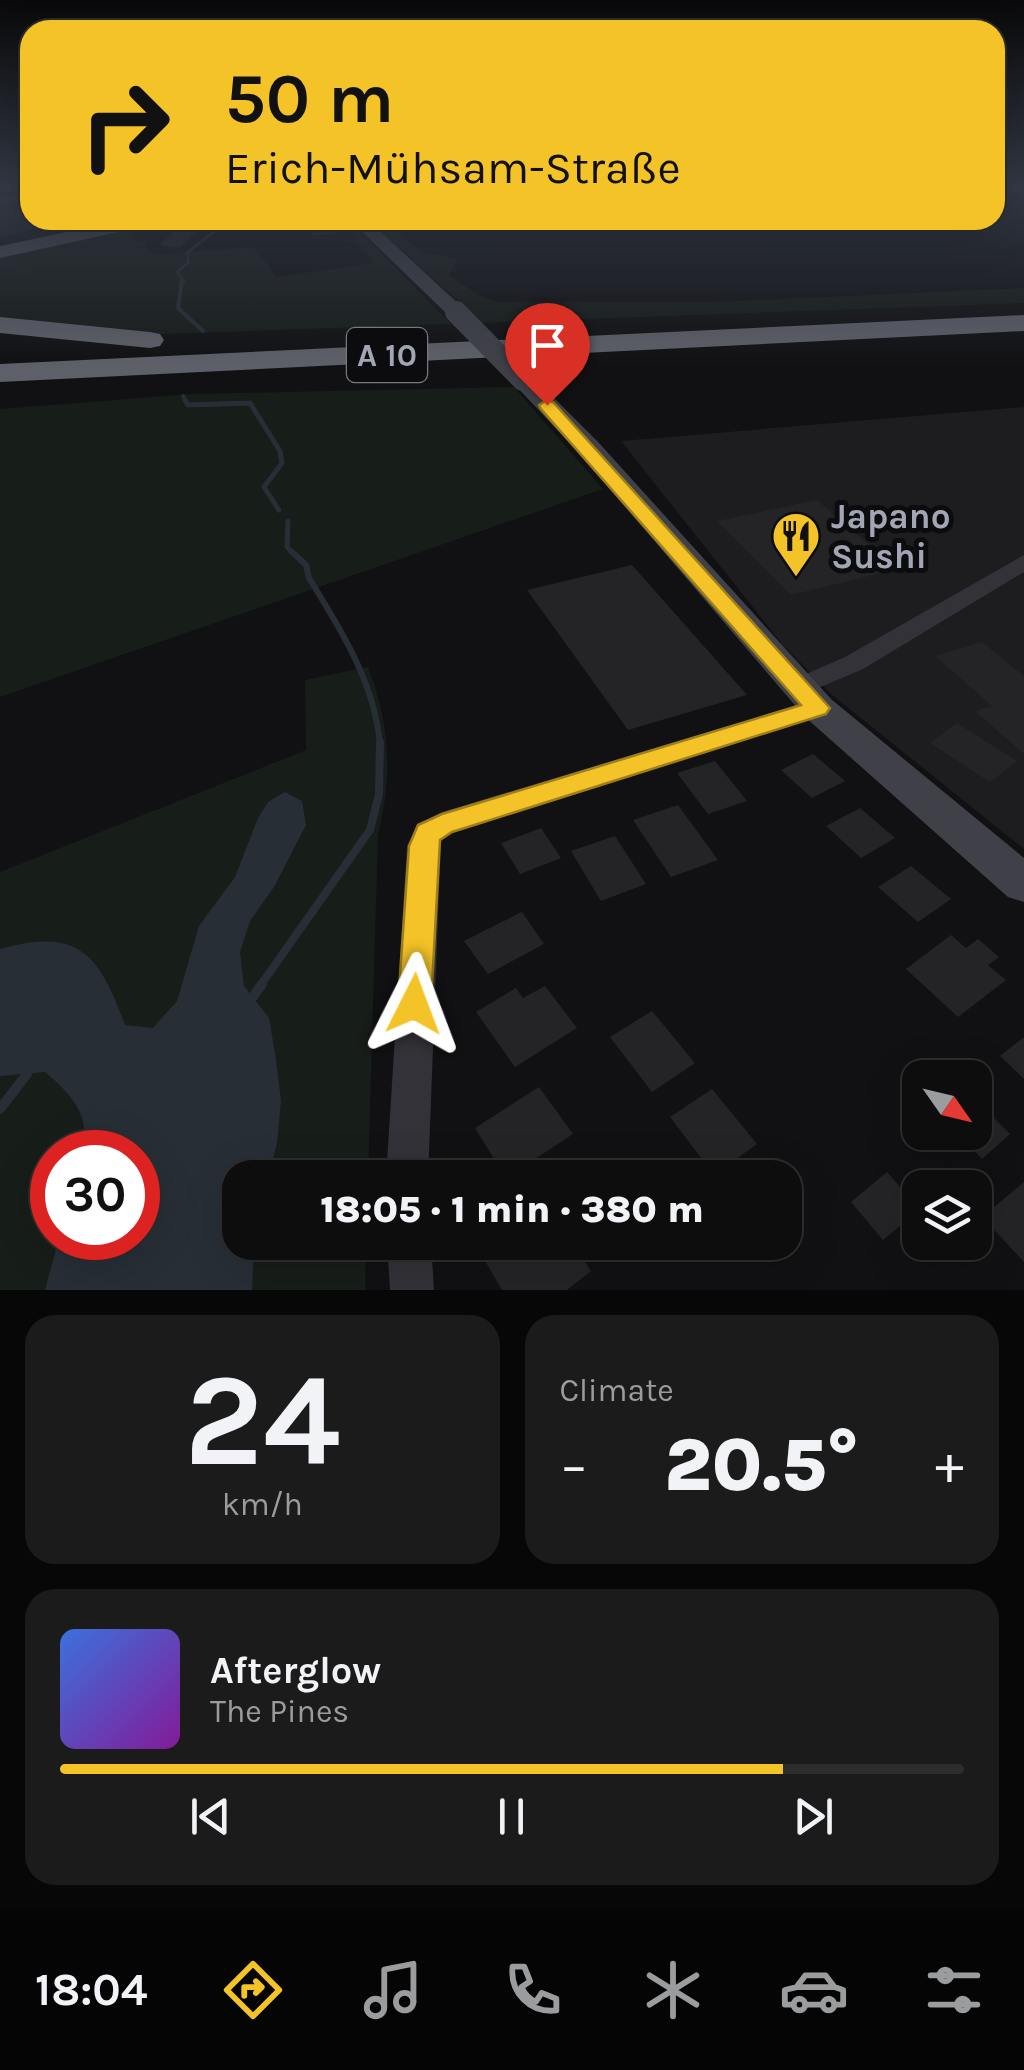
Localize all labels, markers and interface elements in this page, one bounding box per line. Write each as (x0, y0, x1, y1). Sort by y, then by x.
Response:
text: 50 m (225, 58, 394, 140)
icon: right (60, 60, 190, 190)
text: Erich-Mühsam-Straße (225, 142, 681, 194)
pin (505, 303, 590, 406)
icon: arrive (520, 318, 575, 373)
road number: A 10 (347, 328, 427, 382)
place label: Japano Sushi (831, 496, 950, 577)
restaurant icon: Japano Sushi (770, 510, 822, 578)
position arrow (362, 952, 466, 1056)
north arrow (902, 1060, 992, 1150)
map controls (902, 1060, 992, 1260)
speed limit sign: 30 (30, 1130, 160, 1260)
button: layers (902, 1170, 992, 1260)
text: 18:05 · 1 min · 380 m (320, 1187, 704, 1232)
text: 24 (184, 1345, 340, 1497)
text: Climate (560, 1372, 674, 1409)
text: 20.5° (664, 1421, 859, 1509)
text: − (560, 1433, 588, 1497)
text: + (935, 1433, 964, 1497)
text: km/h (222, 1486, 303, 1523)
text: Afterglow (210, 1648, 381, 1693)
text: The Pines (210, 1693, 349, 1730)
icon: previous (183, 1789, 238, 1844)
icon: pause (484, 1789, 539, 1844)
icon: next (786, 1789, 841, 1844)
icon: directions (218, 1955, 288, 2025)
icon: music (358, 1955, 428, 2025)
icon: phone (498, 1955, 568, 2025)
icon: climate (638, 1955, 708, 2025)
icon: car (779, 1955, 849, 2025)
icon: filters (919, 1955, 989, 2025)
text: 18:04 (35, 1964, 148, 2016)

